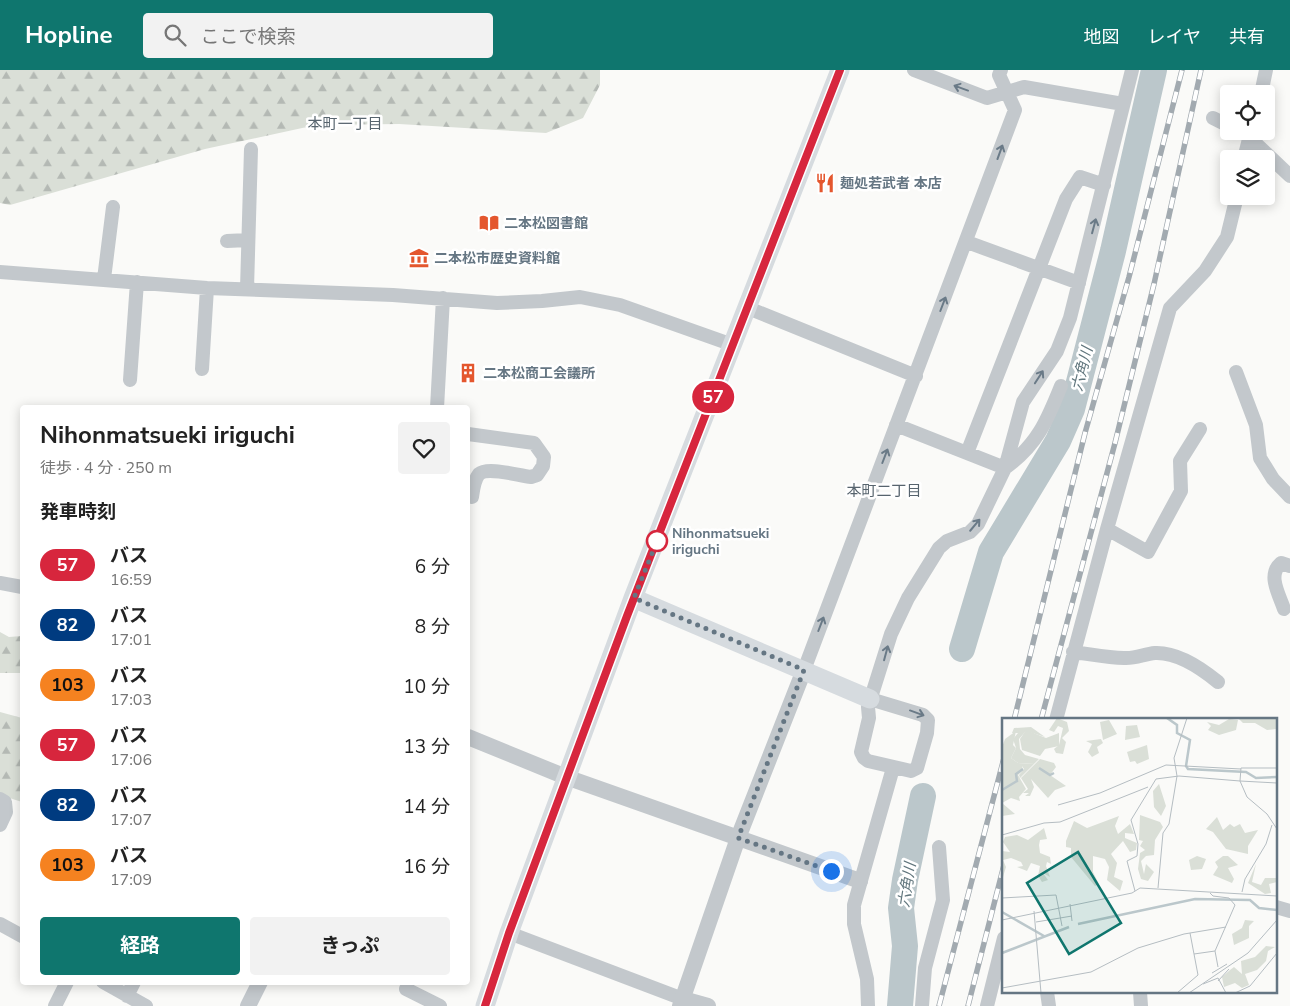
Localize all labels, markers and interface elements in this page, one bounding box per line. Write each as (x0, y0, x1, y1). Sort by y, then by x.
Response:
search box (143, 13, 493, 58)
text: Hopline (25, 19, 113, 51)
icon: search (161, 21, 189, 49)
text: ここで検索 (201, 24, 296, 50)
text: 地図 (1084, 25, 1120, 49)
text: レイヤ (1148, 25, 1201, 49)
text: 共有 (1229, 25, 1265, 49)
one-way arrow (953, 83, 969, 92)
map controls (1220, 85, 1275, 205)
button: locate (1220, 85, 1275, 140)
district label: 本町一丁目 (307, 114, 383, 134)
one-way arrow (996, 145, 1005, 160)
button: layers (1220, 150, 1275, 205)
restaurant icon: 麺処若武者 本店 (814, 172, 836, 194)
place label: 麺処若武者 本店 (840, 174, 942, 193)
library icon: 二本松図書館 (478, 212, 500, 234)
place label: 二本松図書館 (504, 214, 588, 233)
one-way arrow (1089, 219, 1099, 235)
museum icon: 二本松市歴史資料館 (408, 247, 430, 269)
place label: 二本松市歴史資料館 (434, 249, 560, 268)
one-way arrow (939, 297, 948, 312)
water label: 六角川 (1067, 343, 1098, 393)
building icon: 二本松商工会議所 (457, 362, 479, 384)
place label: 二本松商工会議所 (483, 364, 595, 383)
one-way arrow (1034, 371, 1044, 385)
line badge: 57 (690, 381, 736, 413)
text: 57 (702, 385, 724, 409)
text: Nihonmatsueki iriguchi (40, 419, 295, 451)
button: heart (398, 422, 450, 474)
one-way arrow (881, 449, 890, 464)
text: 徒歩 · 4 分 · 250 m (40, 457, 172, 479)
district label: 本町二丁目 (846, 481, 922, 501)
text: 発車時刻 (40, 499, 116, 525)
one-way arrow (970, 519, 981, 532)
place label: Nihonmatsueki iriguchi (672, 524, 769, 559)
marker: Nihonmatsueki iriguchi (646, 530, 668, 552)
text: バス (110, 543, 148, 569)
text: 57 (57, 553, 78, 577)
text: 6 分 (415, 554, 450, 580)
text: 16:59 (110, 569, 152, 591)
text: バス (110, 603, 148, 629)
text: 82 (57, 613, 78, 637)
text: 8 分 (415, 614, 450, 640)
one-way arrow (817, 617, 826, 633)
text: 17:01 (110, 629, 152, 651)
one-way arrow (882, 645, 891, 661)
text: バス (110, 663, 148, 689)
text: 103 (51, 673, 84, 697)
text: 10 分 (403, 674, 450, 700)
text: 17:03 (110, 689, 152, 711)
one-way arrow (908, 709, 924, 718)
inset map (1002, 718, 1278, 994)
text: バス (110, 723, 148, 749)
text: 57 (57, 733, 78, 757)
text: 13 分 (403, 734, 450, 760)
text: 17:06 (110, 749, 152, 771)
text: バス (110, 783, 148, 809)
text: 82 (57, 793, 78, 817)
text: 14 分 (403, 794, 450, 820)
text: 17:07 (110, 809, 152, 831)
text: バス (110, 843, 148, 869)
text: 103 (51, 853, 84, 877)
text: 16 分 (403, 854, 450, 880)
your location (819, 859, 844, 884)
water label: 六角川 (894, 859, 921, 909)
text: 17:09 (110, 869, 152, 891)
button: 経路 (40, 917, 240, 975)
button: きっぷ (250, 917, 450, 975)

